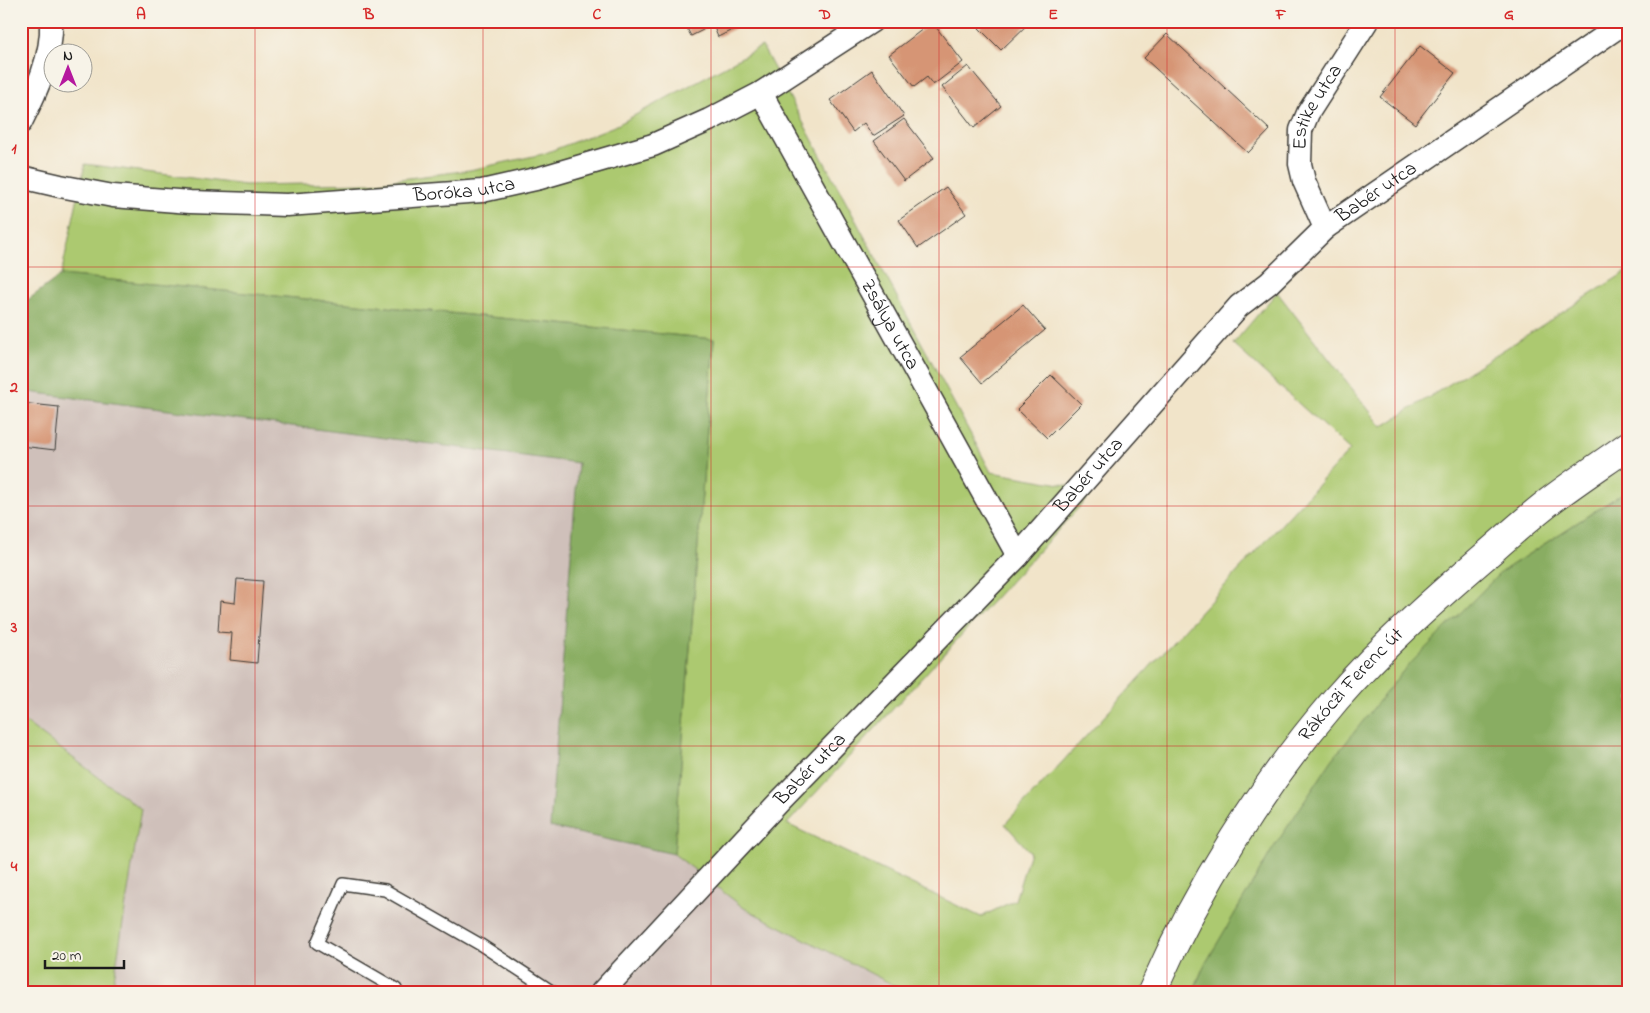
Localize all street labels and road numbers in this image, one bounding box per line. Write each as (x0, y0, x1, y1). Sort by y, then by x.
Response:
street label: Estike utca (1286, 59, 1350, 150)
street label: Babér utca (1329, 155, 1423, 232)
street label: Boróka utca (411, 170, 518, 210)
street label: Zsálya utca (853, 274, 927, 375)
street label: Babér utca (1047, 431, 1131, 521)
street label: Rákóczi Ferenc út (1292, 621, 1411, 748)
street label: Babér utca (767, 726, 853, 814)

